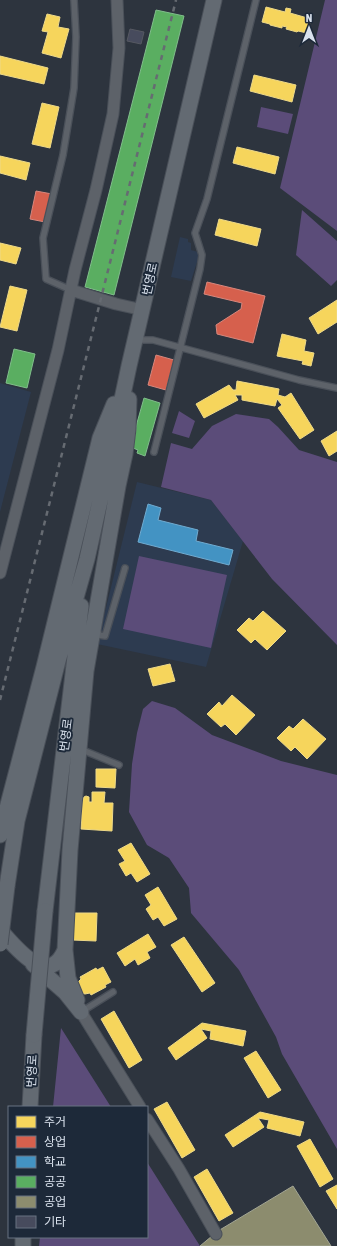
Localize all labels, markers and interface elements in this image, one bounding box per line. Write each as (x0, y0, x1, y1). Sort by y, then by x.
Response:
north arrow (289, 8, 329, 48)
text: N (306, 12, 312, 24)
street label: 번영로 (140, 261, 160, 297)
street label: 번영로 (57, 718, 75, 752)
street label: 번영로 (24, 1054, 40, 1088)
legend (8, 1106, 148, 1238)
text: 주거 (44, 1115, 66, 1129)
text: 상업 (44, 1135, 66, 1149)
text: 학교 (44, 1155, 66, 1169)
text: 공공 (44, 1175, 66, 1189)
text: 공업 (44, 1195, 66, 1209)
text: 기타 (44, 1215, 66, 1229)

